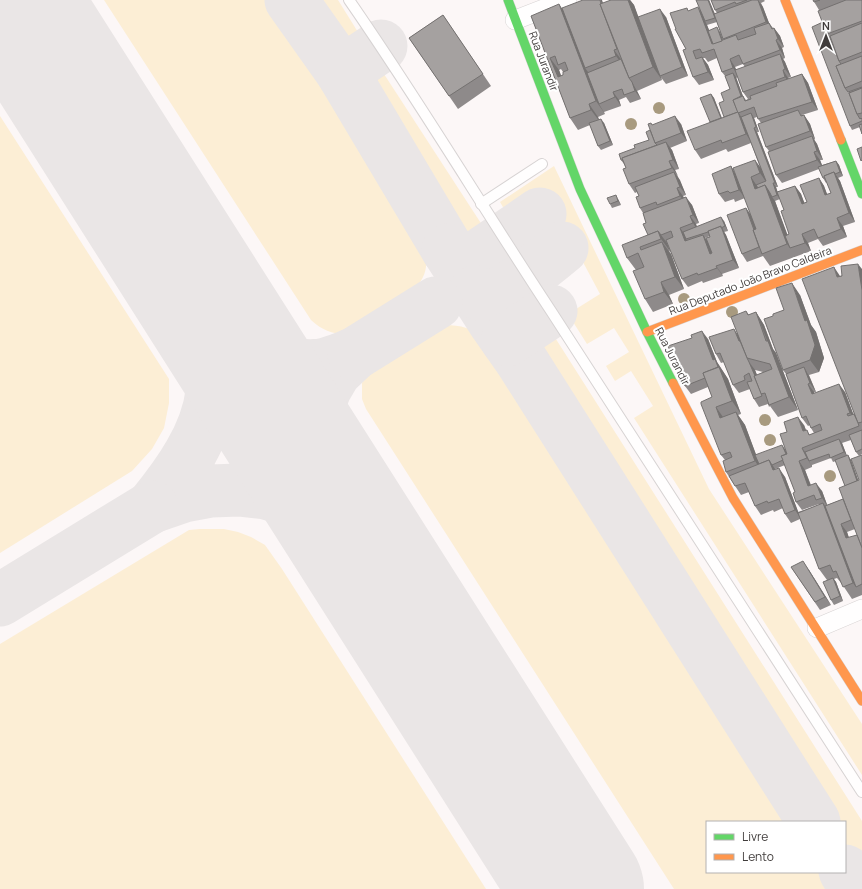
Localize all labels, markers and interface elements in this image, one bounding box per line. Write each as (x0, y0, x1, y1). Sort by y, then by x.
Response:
north arrow (806, 16, 846, 56)
text: N (822, 18, 830, 33)
street label: Rua Jurandir (526, 29, 562, 93)
street label: Rua Deputado João Bravo Caldeira (667, 242, 833, 318)
street label: Rua Jurandir (652, 325, 694, 387)
legend (706, 821, 846, 873)
text: Livre (742, 828, 768, 845)
text: Lento (742, 848, 774, 865)

